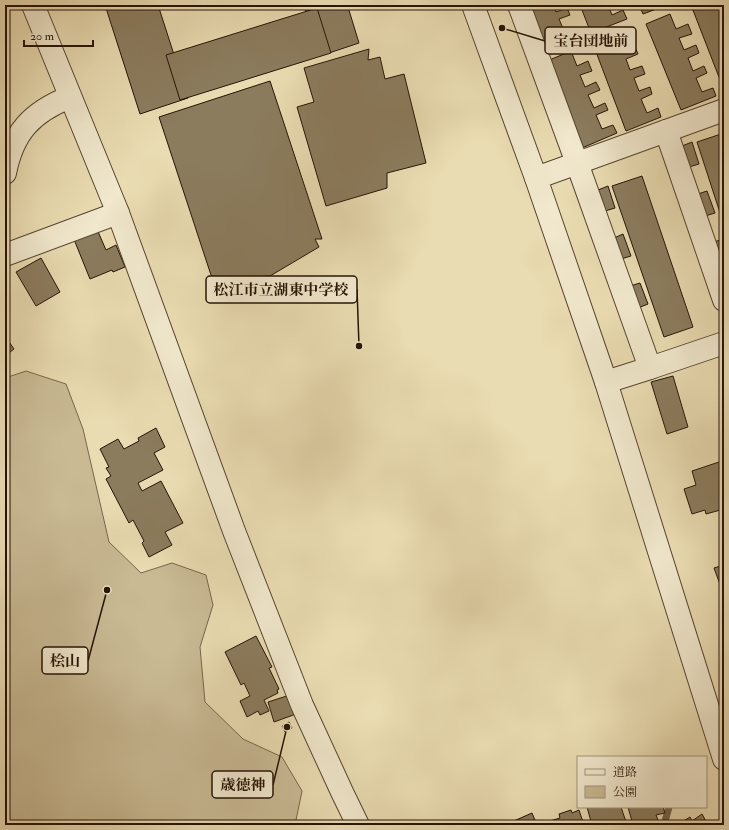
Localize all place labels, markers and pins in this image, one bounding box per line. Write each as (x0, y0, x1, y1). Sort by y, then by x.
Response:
callout: 宝台団地前 (545, 27, 636, 54)
callout: 松江市立湖東中学校 (206, 276, 357, 303)
callout: 桧山 (42, 647, 88, 674)
callout: 歳徳神 (212, 771, 273, 798)

